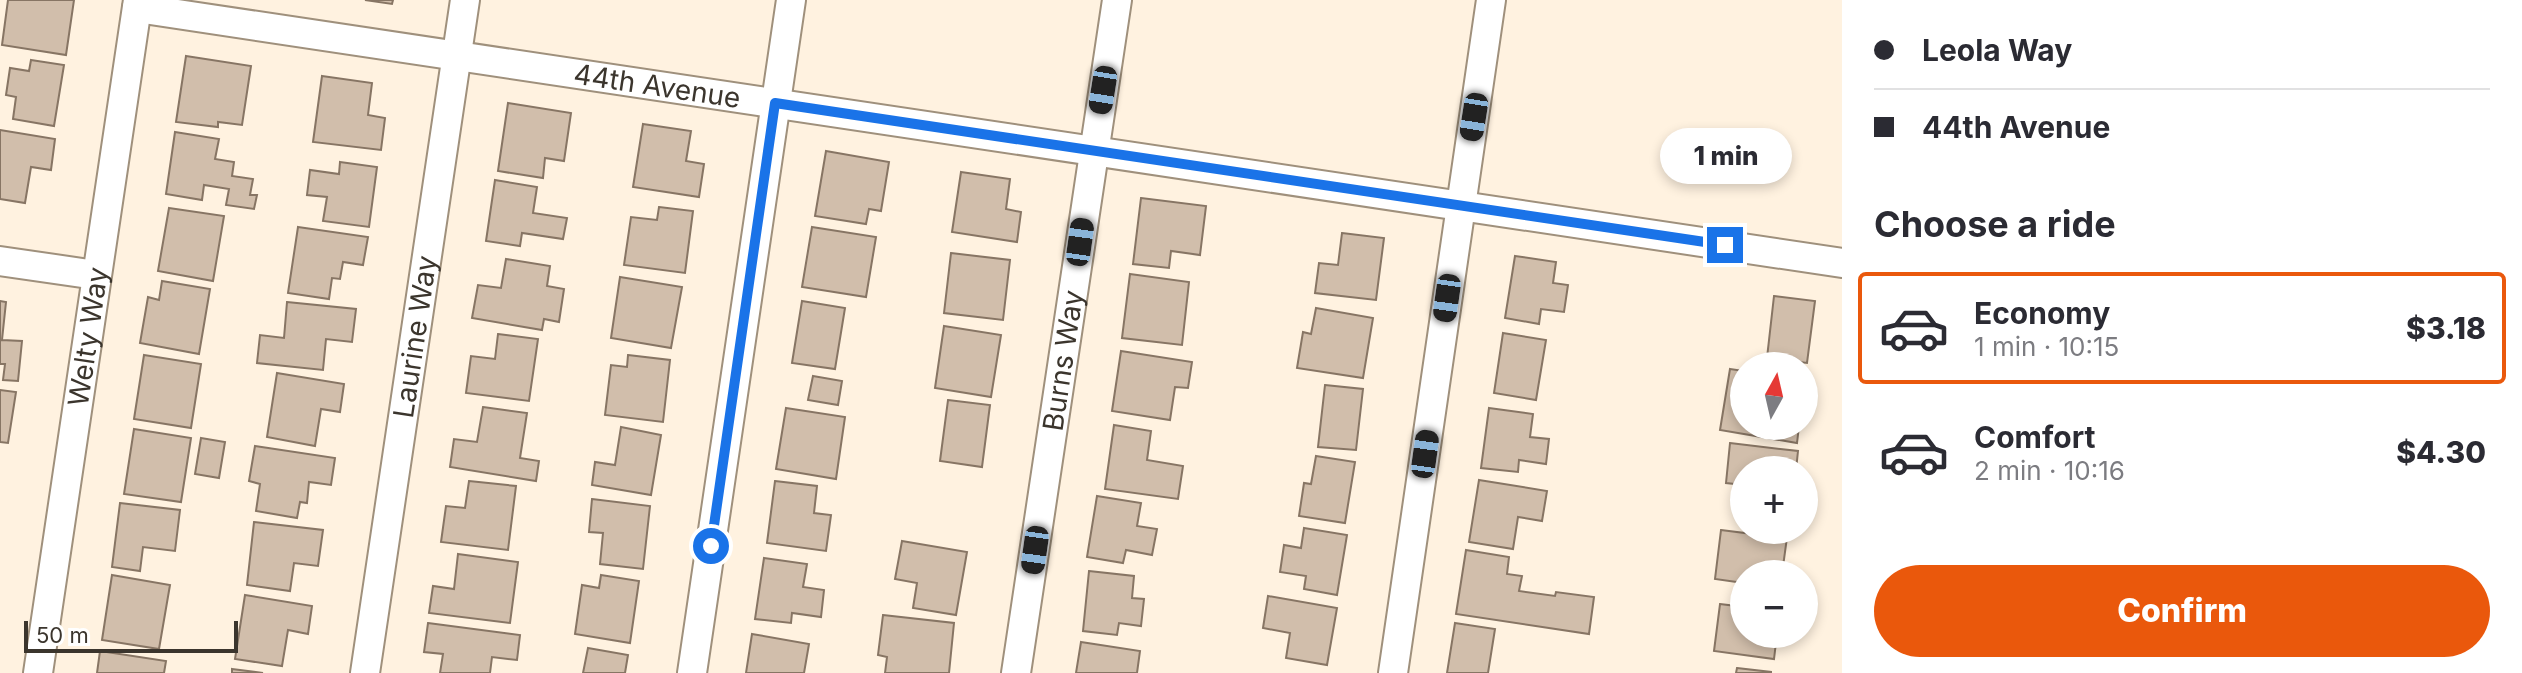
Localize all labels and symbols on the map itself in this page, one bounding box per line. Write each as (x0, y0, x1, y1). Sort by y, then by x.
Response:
street label: 44th Avenue (572, 57, 743, 115)
car (1087, 64, 1119, 116)
car (1458, 91, 1490, 143)
callout: 1 min (1659, 129, 1791, 185)
car (1065, 217, 1095, 267)
route end (1707, 227, 1743, 263)
street label: Laurine Way (386, 253, 444, 420)
street label: Welty Way (61, 265, 115, 409)
car (1432, 273, 1462, 323)
street label: Burns Way (1036, 288, 1090, 433)
north arrow (1730, 352, 1818, 440)
car (1410, 429, 1440, 479)
car (1020, 525, 1050, 575)
route start (693, 528, 729, 564)
scale bar (24, 617, 238, 653)

